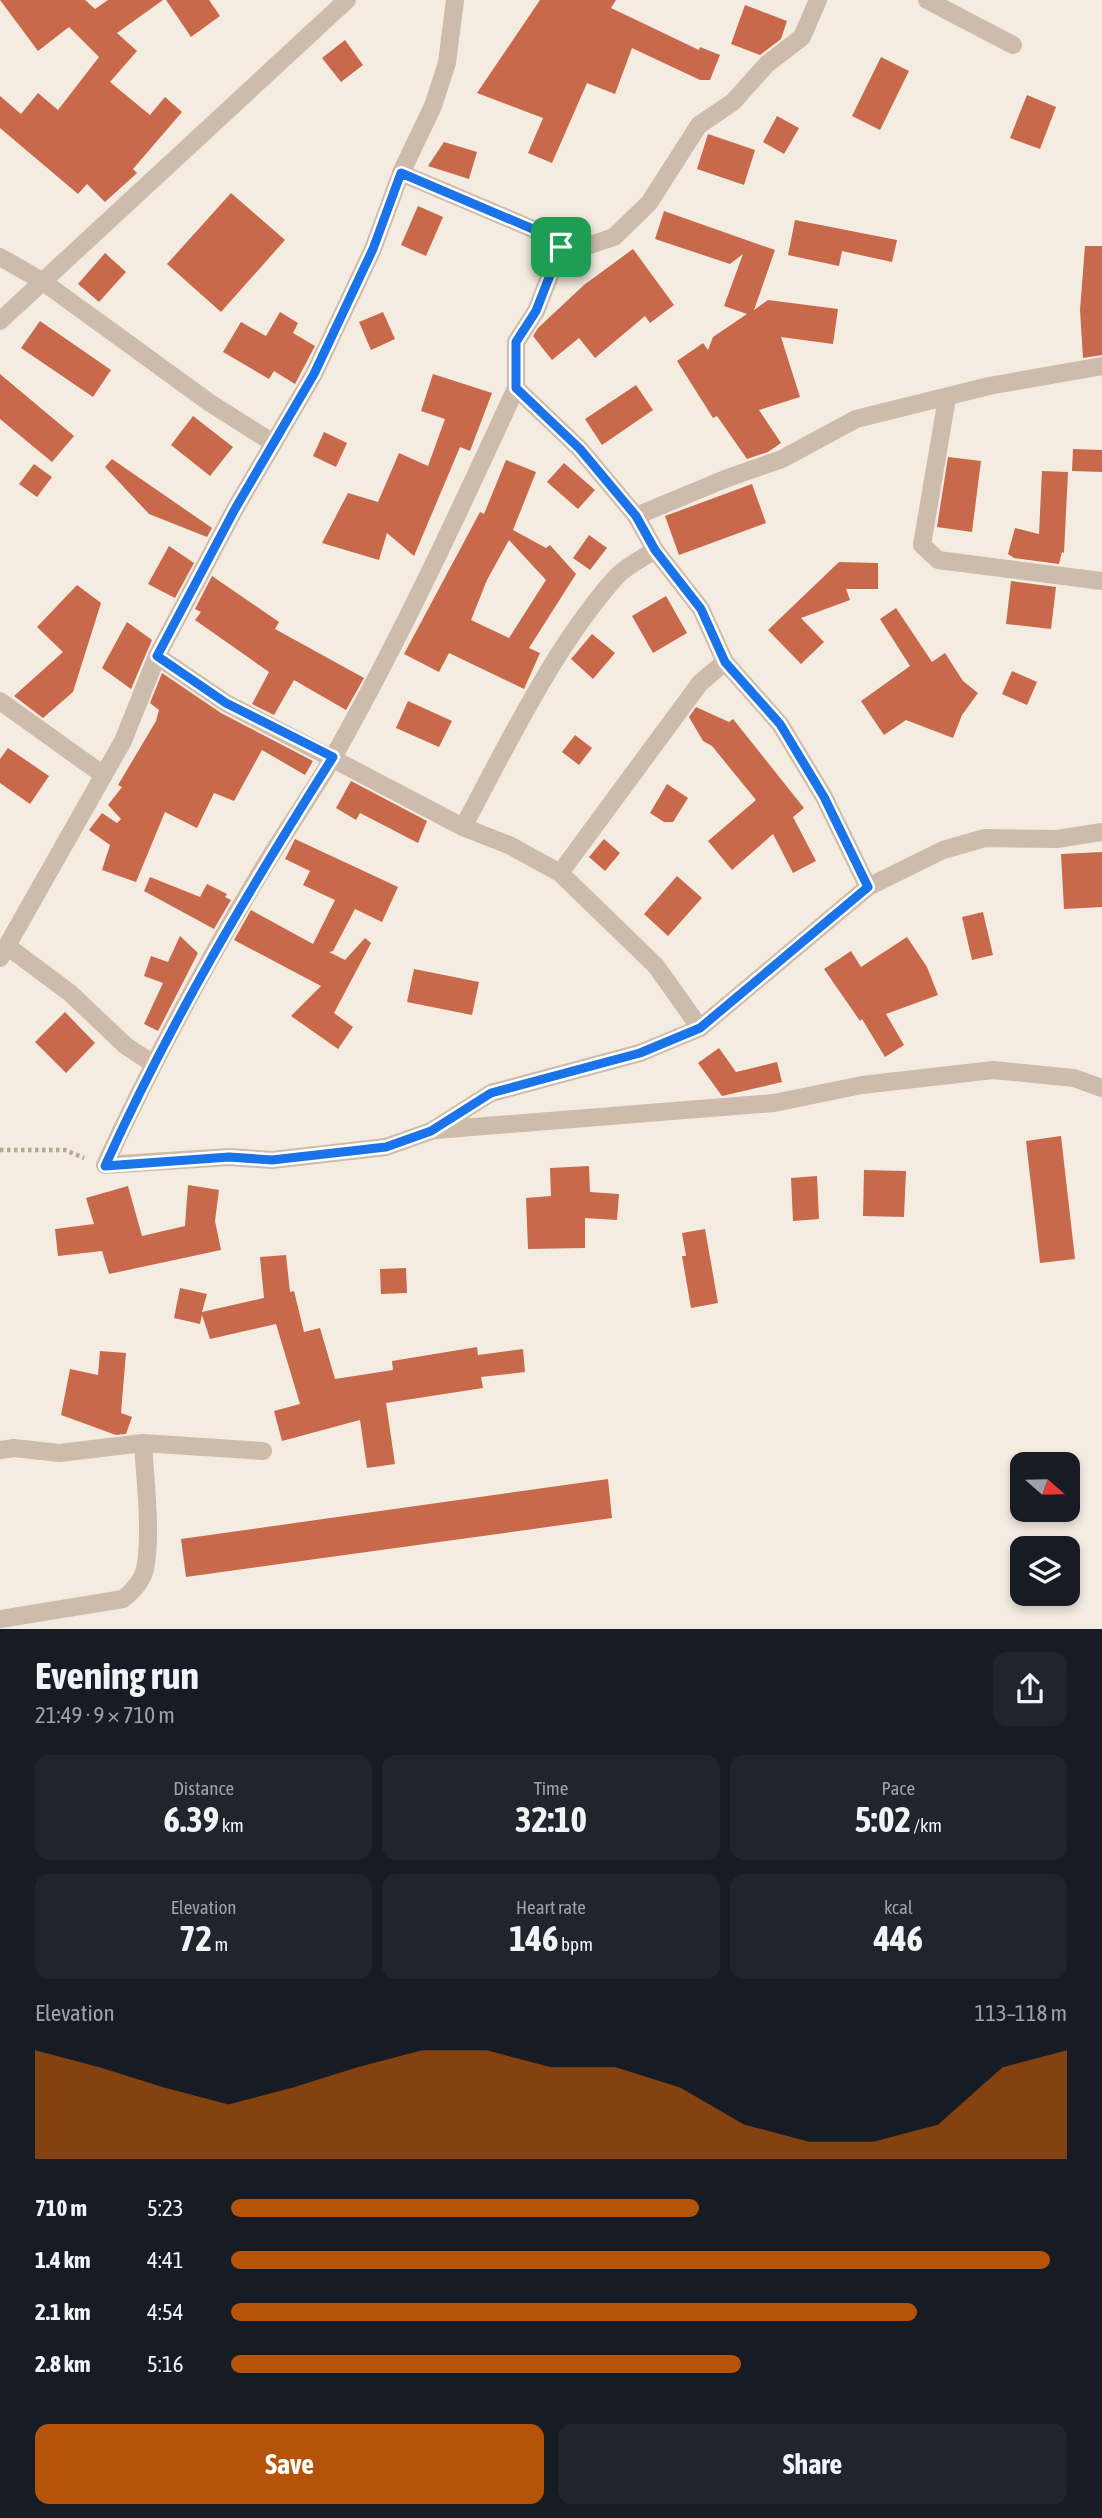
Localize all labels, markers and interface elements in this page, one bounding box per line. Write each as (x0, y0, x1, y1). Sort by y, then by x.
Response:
pin (531, 217, 591, 277)
icon: arrive (542, 228, 580, 266)
north arrow (1010, 1452, 1080, 1522)
map controls (1010, 1452, 1080, 1606)
button: layers (1010, 1536, 1080, 1606)
button: share (993, 1652, 1067, 1726)
text: Evening run (35, 1654, 199, 1697)
text: 21:49 · 9 × 710 m (35, 1702, 175, 1728)
text: Distance (173, 1777, 234, 1799)
text: Time (534, 1777, 568, 1799)
text: Pace (882, 1777, 915, 1799)
text: 6.39 (164, 1799, 219, 1839)
text: 32:10 (515, 1799, 587, 1839)
text: 5:02 (855, 1799, 911, 1839)
text: km (219, 1814, 244, 1836)
text: /km (911, 1814, 942, 1836)
text: Elevation (171, 1896, 237, 1918)
text: Heart rate (516, 1896, 586, 1918)
text: kcal (884, 1896, 913, 1918)
text: 72 (179, 1918, 212, 1958)
text: 146 (509, 1918, 559, 1958)
text: 446 (874, 1918, 923, 1958)
text: m (212, 1933, 228, 1955)
text: bpm (559, 1933, 593, 1955)
text: Elevation (35, 2000, 115, 2026)
text: 113–118 m (974, 2000, 1067, 2026)
text: 710 m (35, 2195, 87, 2221)
text: 5:23 (147, 2195, 184, 2221)
text: 1.4 km (35, 2247, 91, 2273)
text: 4:41 (147, 2247, 184, 2273)
text: 2.1 km (35, 2299, 91, 2325)
text: 4:54 (147, 2299, 184, 2325)
text: 2.8 km (35, 2351, 91, 2377)
text: 5:16 (147, 2351, 184, 2377)
button: Save (35, 2424, 544, 2504)
button: Share (558, 2424, 1067, 2504)

